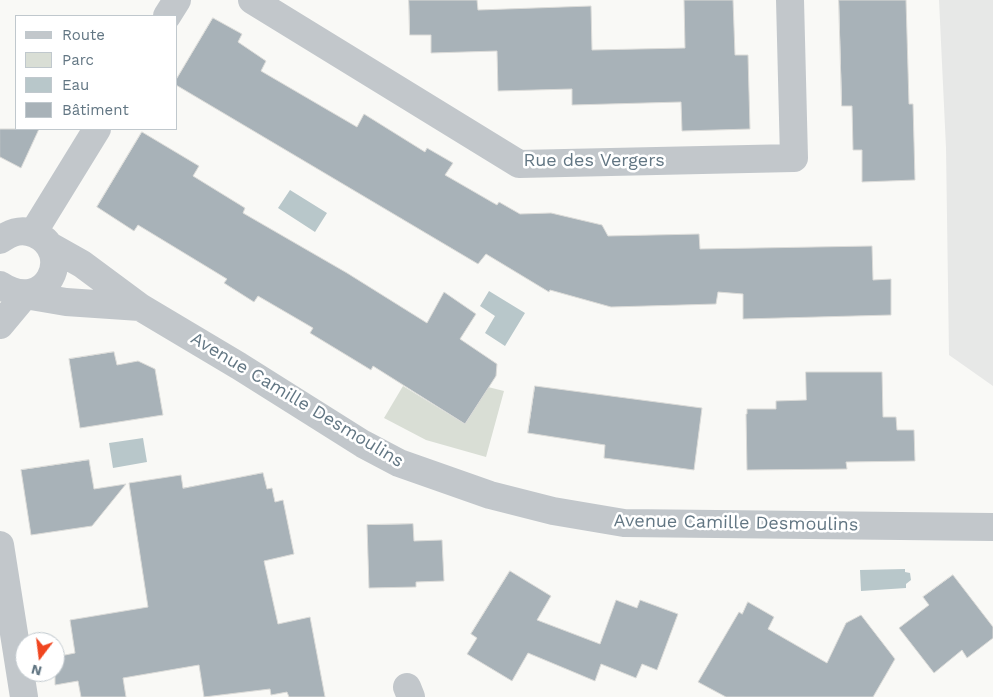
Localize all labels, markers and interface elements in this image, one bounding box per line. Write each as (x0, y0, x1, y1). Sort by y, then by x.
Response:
legend (15, 15, 178, 130)
text: Route (62, 26, 105, 44)
text: Parc (62, 51, 94, 69)
text: Eau (62, 76, 89, 94)
text: Bâtiment (62, 101, 129, 119)
street label: Rue des Vergers (523, 150, 665, 172)
street label: Avenue Camille Desmoulins (187, 328, 407, 472)
street label: Avenue Camille Desmoulins (614, 510, 858, 536)
north arrow (15, 632, 65, 682)
text: N (29, 661, 43, 680)

